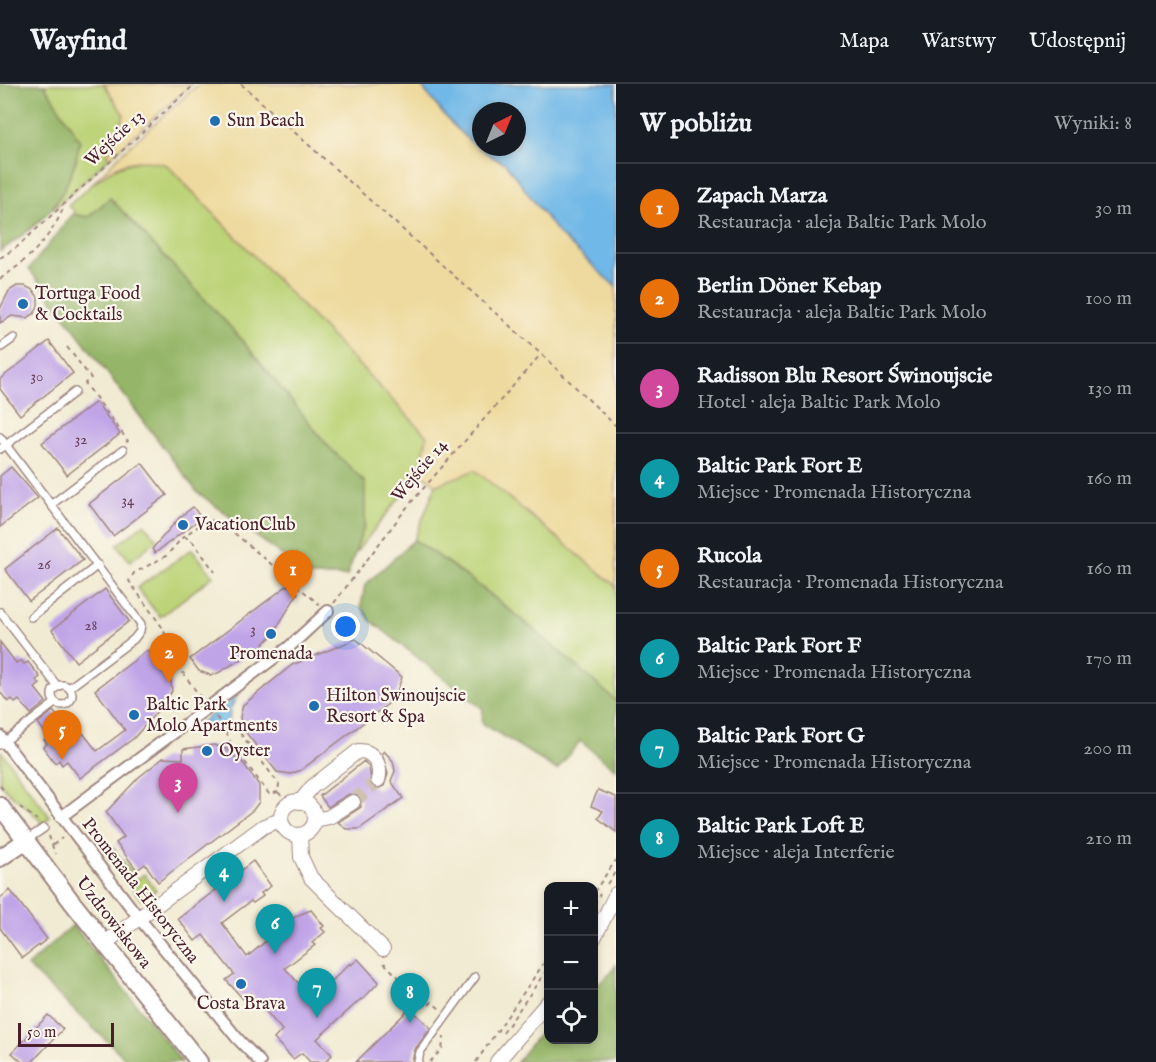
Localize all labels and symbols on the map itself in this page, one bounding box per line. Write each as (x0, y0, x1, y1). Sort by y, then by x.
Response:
north arrow (472, 102, 526, 156)
street label: Wejście 13 (80, 106, 150, 172)
place label: Sun Beach (227, 110, 305, 133)
marker: Sun Beach (208, 114, 222, 128)
place label: Tortuga Food & Cocktails (35, 283, 140, 327)
marker: Tortuga Food & Cocktails (16, 297, 30, 311)
house number: 30 (31, 367, 43, 386)
house number: 32 (75, 430, 87, 449)
street label: Wejście 14 (387, 435, 453, 507)
house number: 34 (122, 491, 135, 510)
place label: VacationClub (194, 514, 296, 537)
marker: VacationClub (176, 518, 190, 532)
pin: 1 (274, 550, 312, 600)
house number: 26 (37, 555, 51, 574)
your location (331, 612, 360, 641)
house number: 28 (85, 616, 98, 635)
house number: 3 (250, 620, 256, 639)
marker: Promenada (264, 627, 278, 641)
pin: 2 (150, 634, 188, 683)
place label: Promenada (229, 643, 313, 666)
place label: Hilton Swinoujscie Resort & Spa (326, 685, 466, 729)
place label: Baltic Park Molo Apartments (146, 694, 277, 738)
marker: Hilton Swinoujscie Resort & Spa (307, 699, 321, 713)
marker: Baltic Park Molo Apartments (127, 708, 141, 722)
pin: 5 (42, 710, 82, 760)
place label: Oyster (219, 740, 271, 763)
marker: Oyster (200, 744, 214, 758)
pin: 3 (158, 764, 198, 813)
street label: Promenada Historyczna (76, 814, 204, 969)
pin: 4 (204, 852, 244, 902)
street label: Uzdrowiskowa (70, 872, 156, 974)
pin: 6 (256, 904, 294, 954)
pin: 7 (298, 968, 336, 1018)
pin: 8 (390, 974, 430, 1023)
marker: Costa Brava (234, 977, 248, 991)
place label: Costa Brava (197, 993, 286, 1016)
scale bar (18, 1020, 114, 1048)

